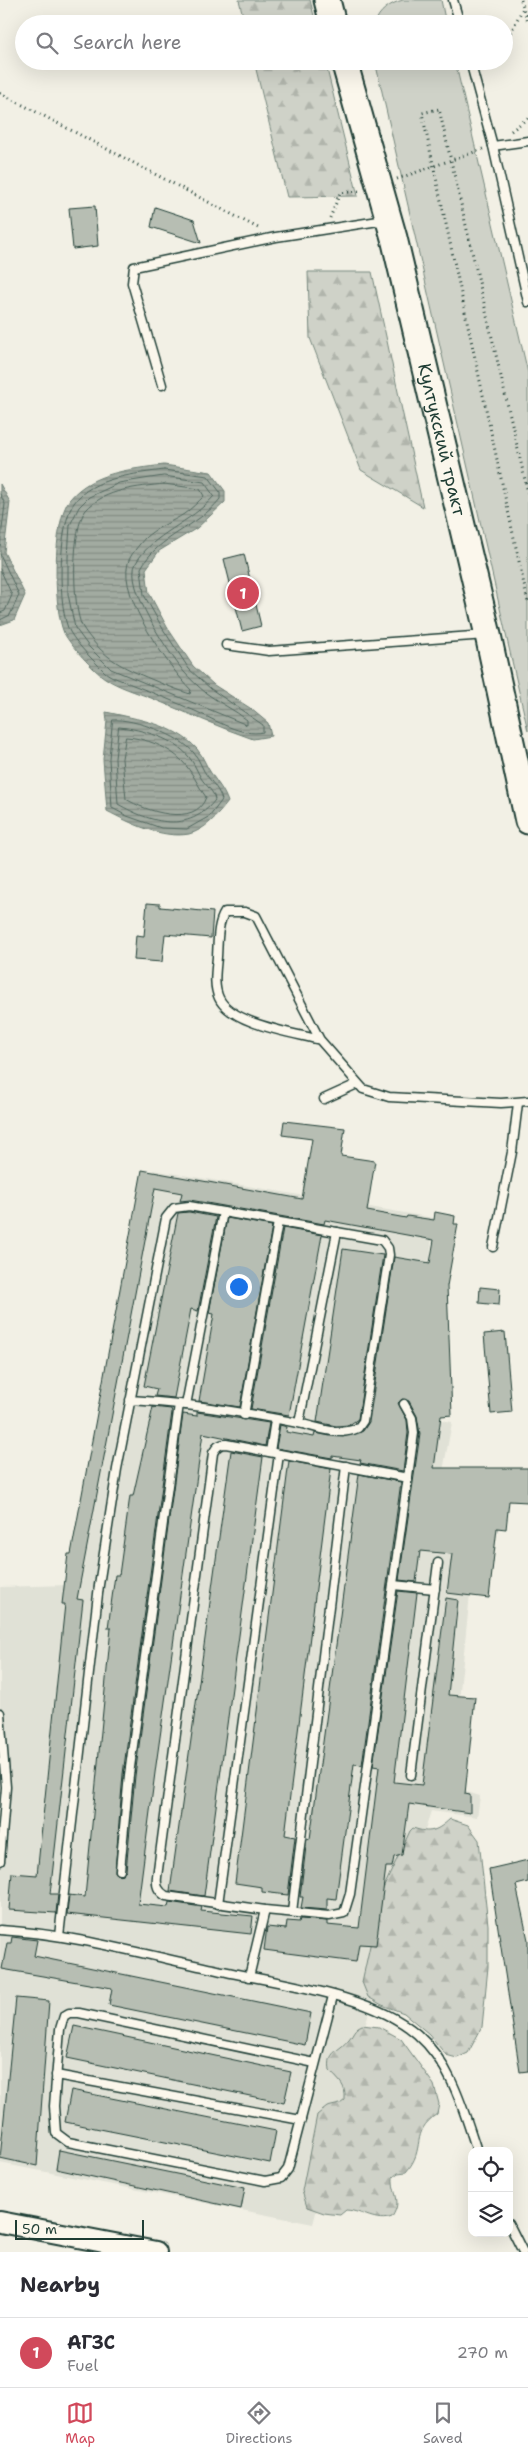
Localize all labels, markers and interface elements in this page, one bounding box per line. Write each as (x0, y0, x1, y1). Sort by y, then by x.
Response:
search box (15, 15, 513, 70)
icon: search (33, 29, 61, 57)
text: Search here (73, 30, 182, 55)
street label: Култукский тракт (412, 361, 472, 519)
pin: 1 (227, 574, 259, 612)
your location (226, 1274, 252, 1300)
map controls (468, 2147, 513, 2237)
button: locate (468, 2147, 513, 2192)
button: layers (468, 2192, 513, 2237)
scale bar (15, 2217, 144, 2240)
text: 50 m (22, 2220, 57, 2238)
text: Nearby (20, 2271, 100, 2299)
text: АГЗС (67, 2330, 115, 2355)
text: 1 (32, 2342, 40, 2363)
text: 270 m (457, 2342, 508, 2363)
text: Fuel (67, 2355, 98, 2376)
tab: Map (65, 2399, 95, 2447)
tab: Directions (226, 2399, 293, 2447)
tab: Saved (423, 2399, 463, 2447)

